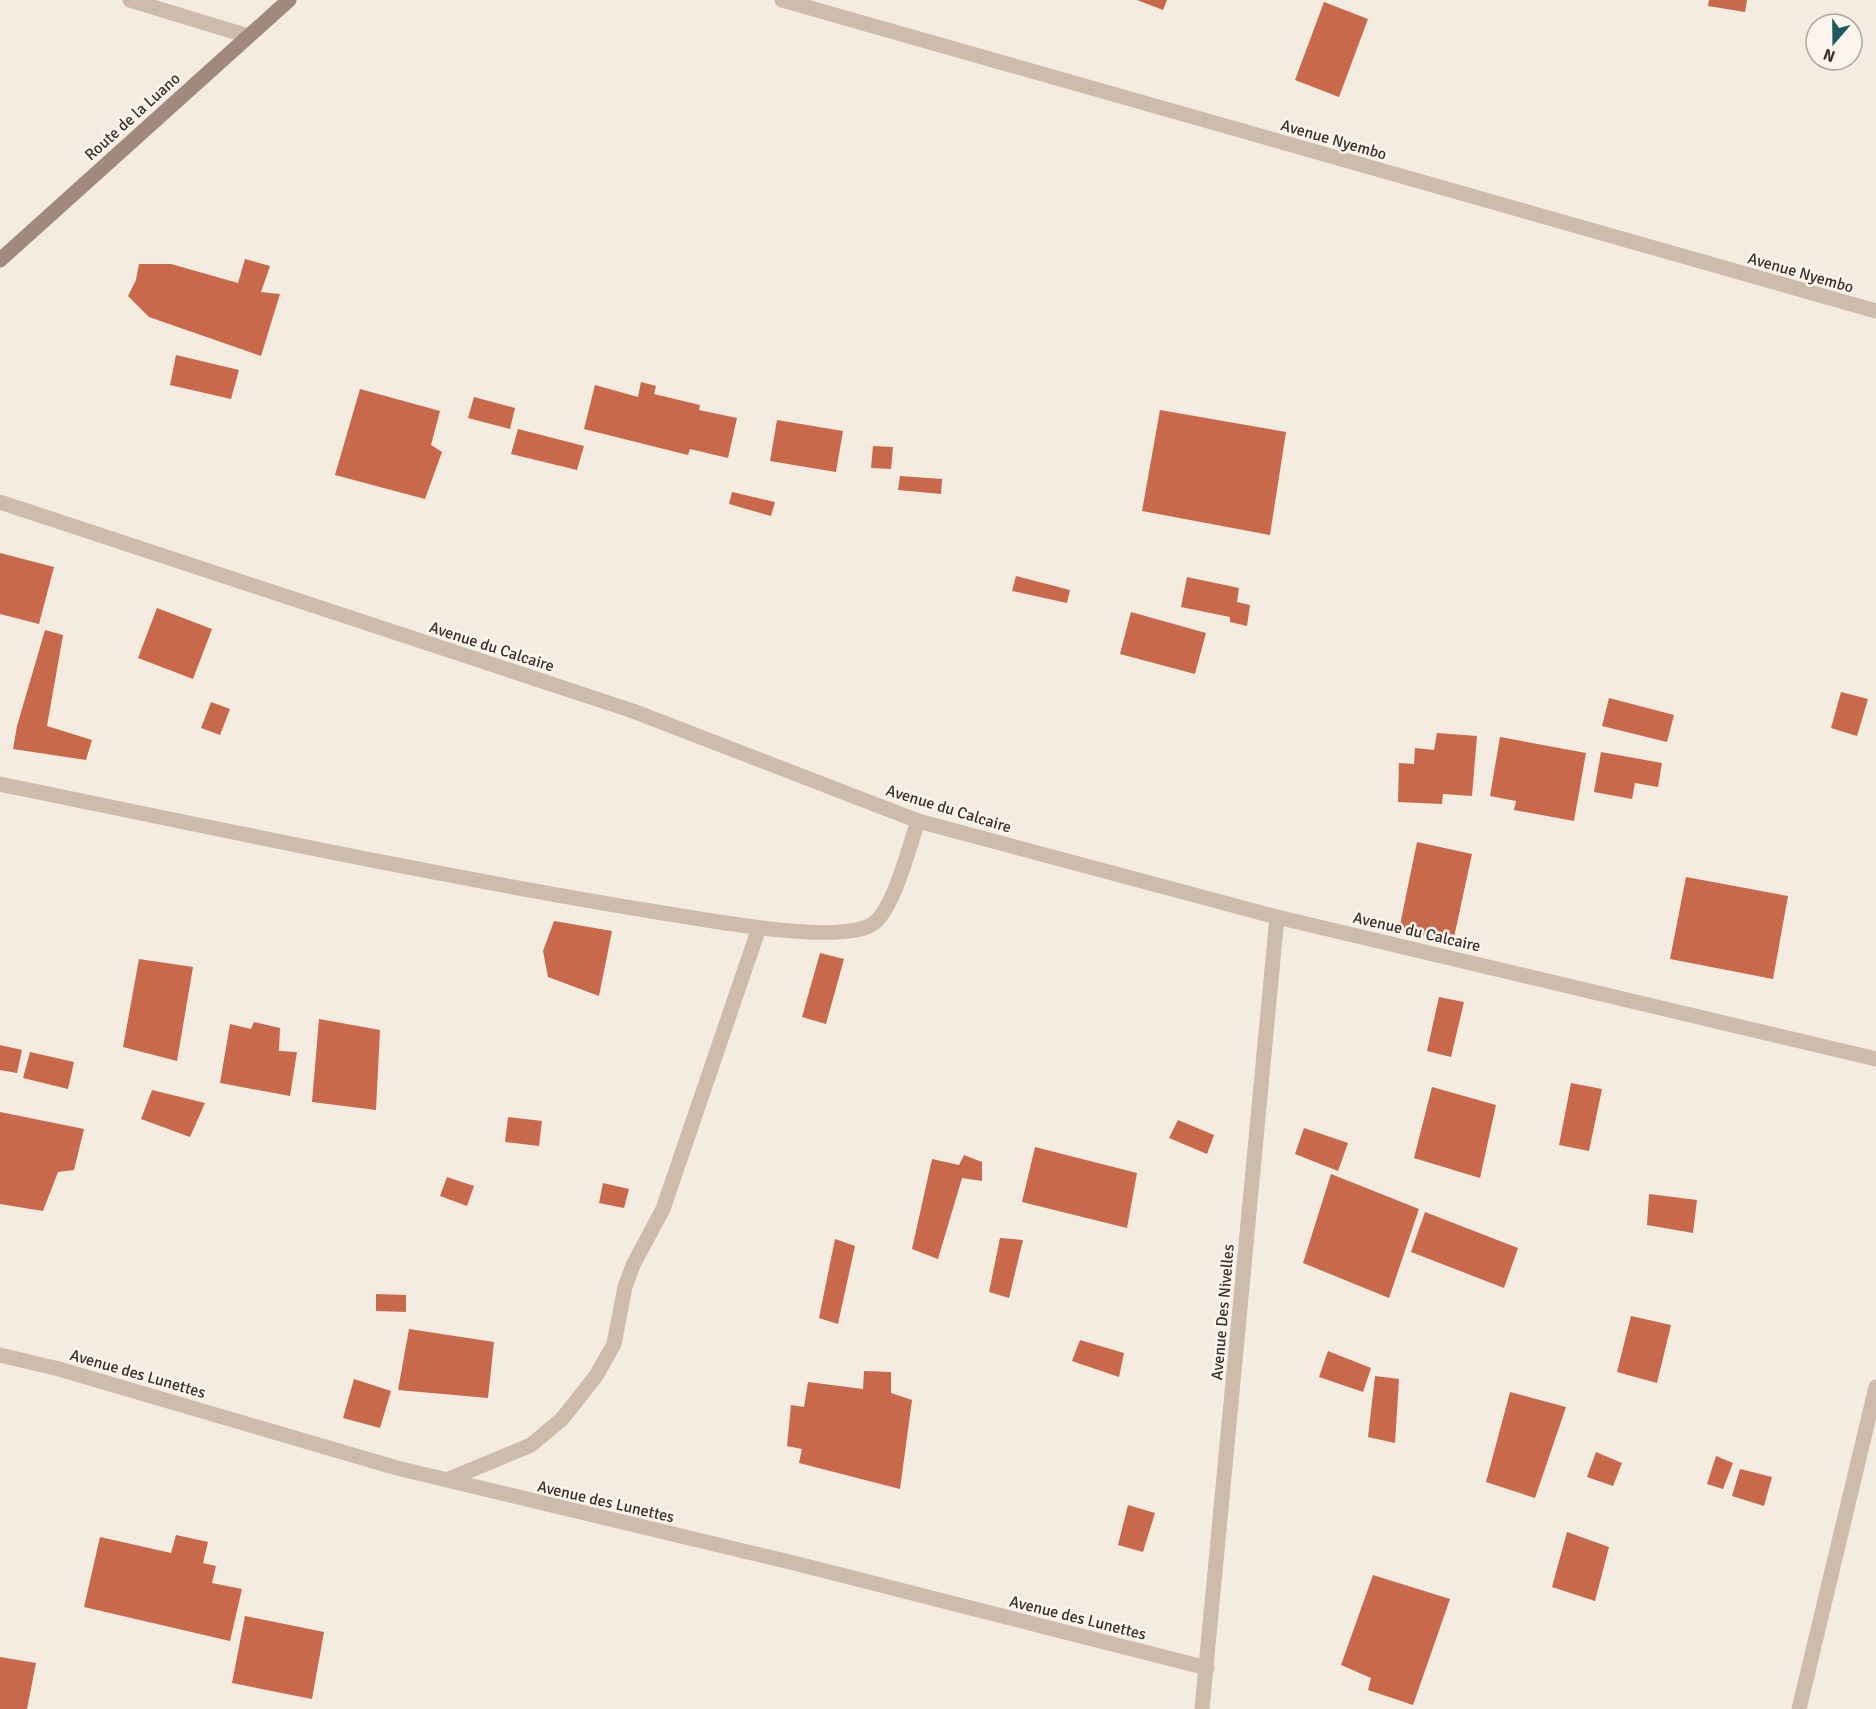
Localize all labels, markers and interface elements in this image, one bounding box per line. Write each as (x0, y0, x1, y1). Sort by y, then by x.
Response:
north arrow (1804, 12, 1864, 72)
text: N (1821, 44, 1838, 66)
street label: Route de la Luano (81, 69, 185, 165)
street label: Avenue Nyembo (1278, 115, 1389, 165)
street label: Avenue Nyembo (1745, 248, 1856, 298)
street label: Avenue du Calcaire (427, 617, 557, 677)
street label: Avenue du Calcaire (884, 780, 1014, 838)
street label: Avenue du Calcaire (1351, 908, 1482, 956)
street label: Avenue Des Nivelles (1207, 1243, 1239, 1381)
street label: Avenue des Lunettes (68, 1345, 208, 1403)
street label: Avenue des Lunettes (535, 1476, 676, 1527)
street label: Avenue des Lunettes (1007, 1591, 1148, 1645)

